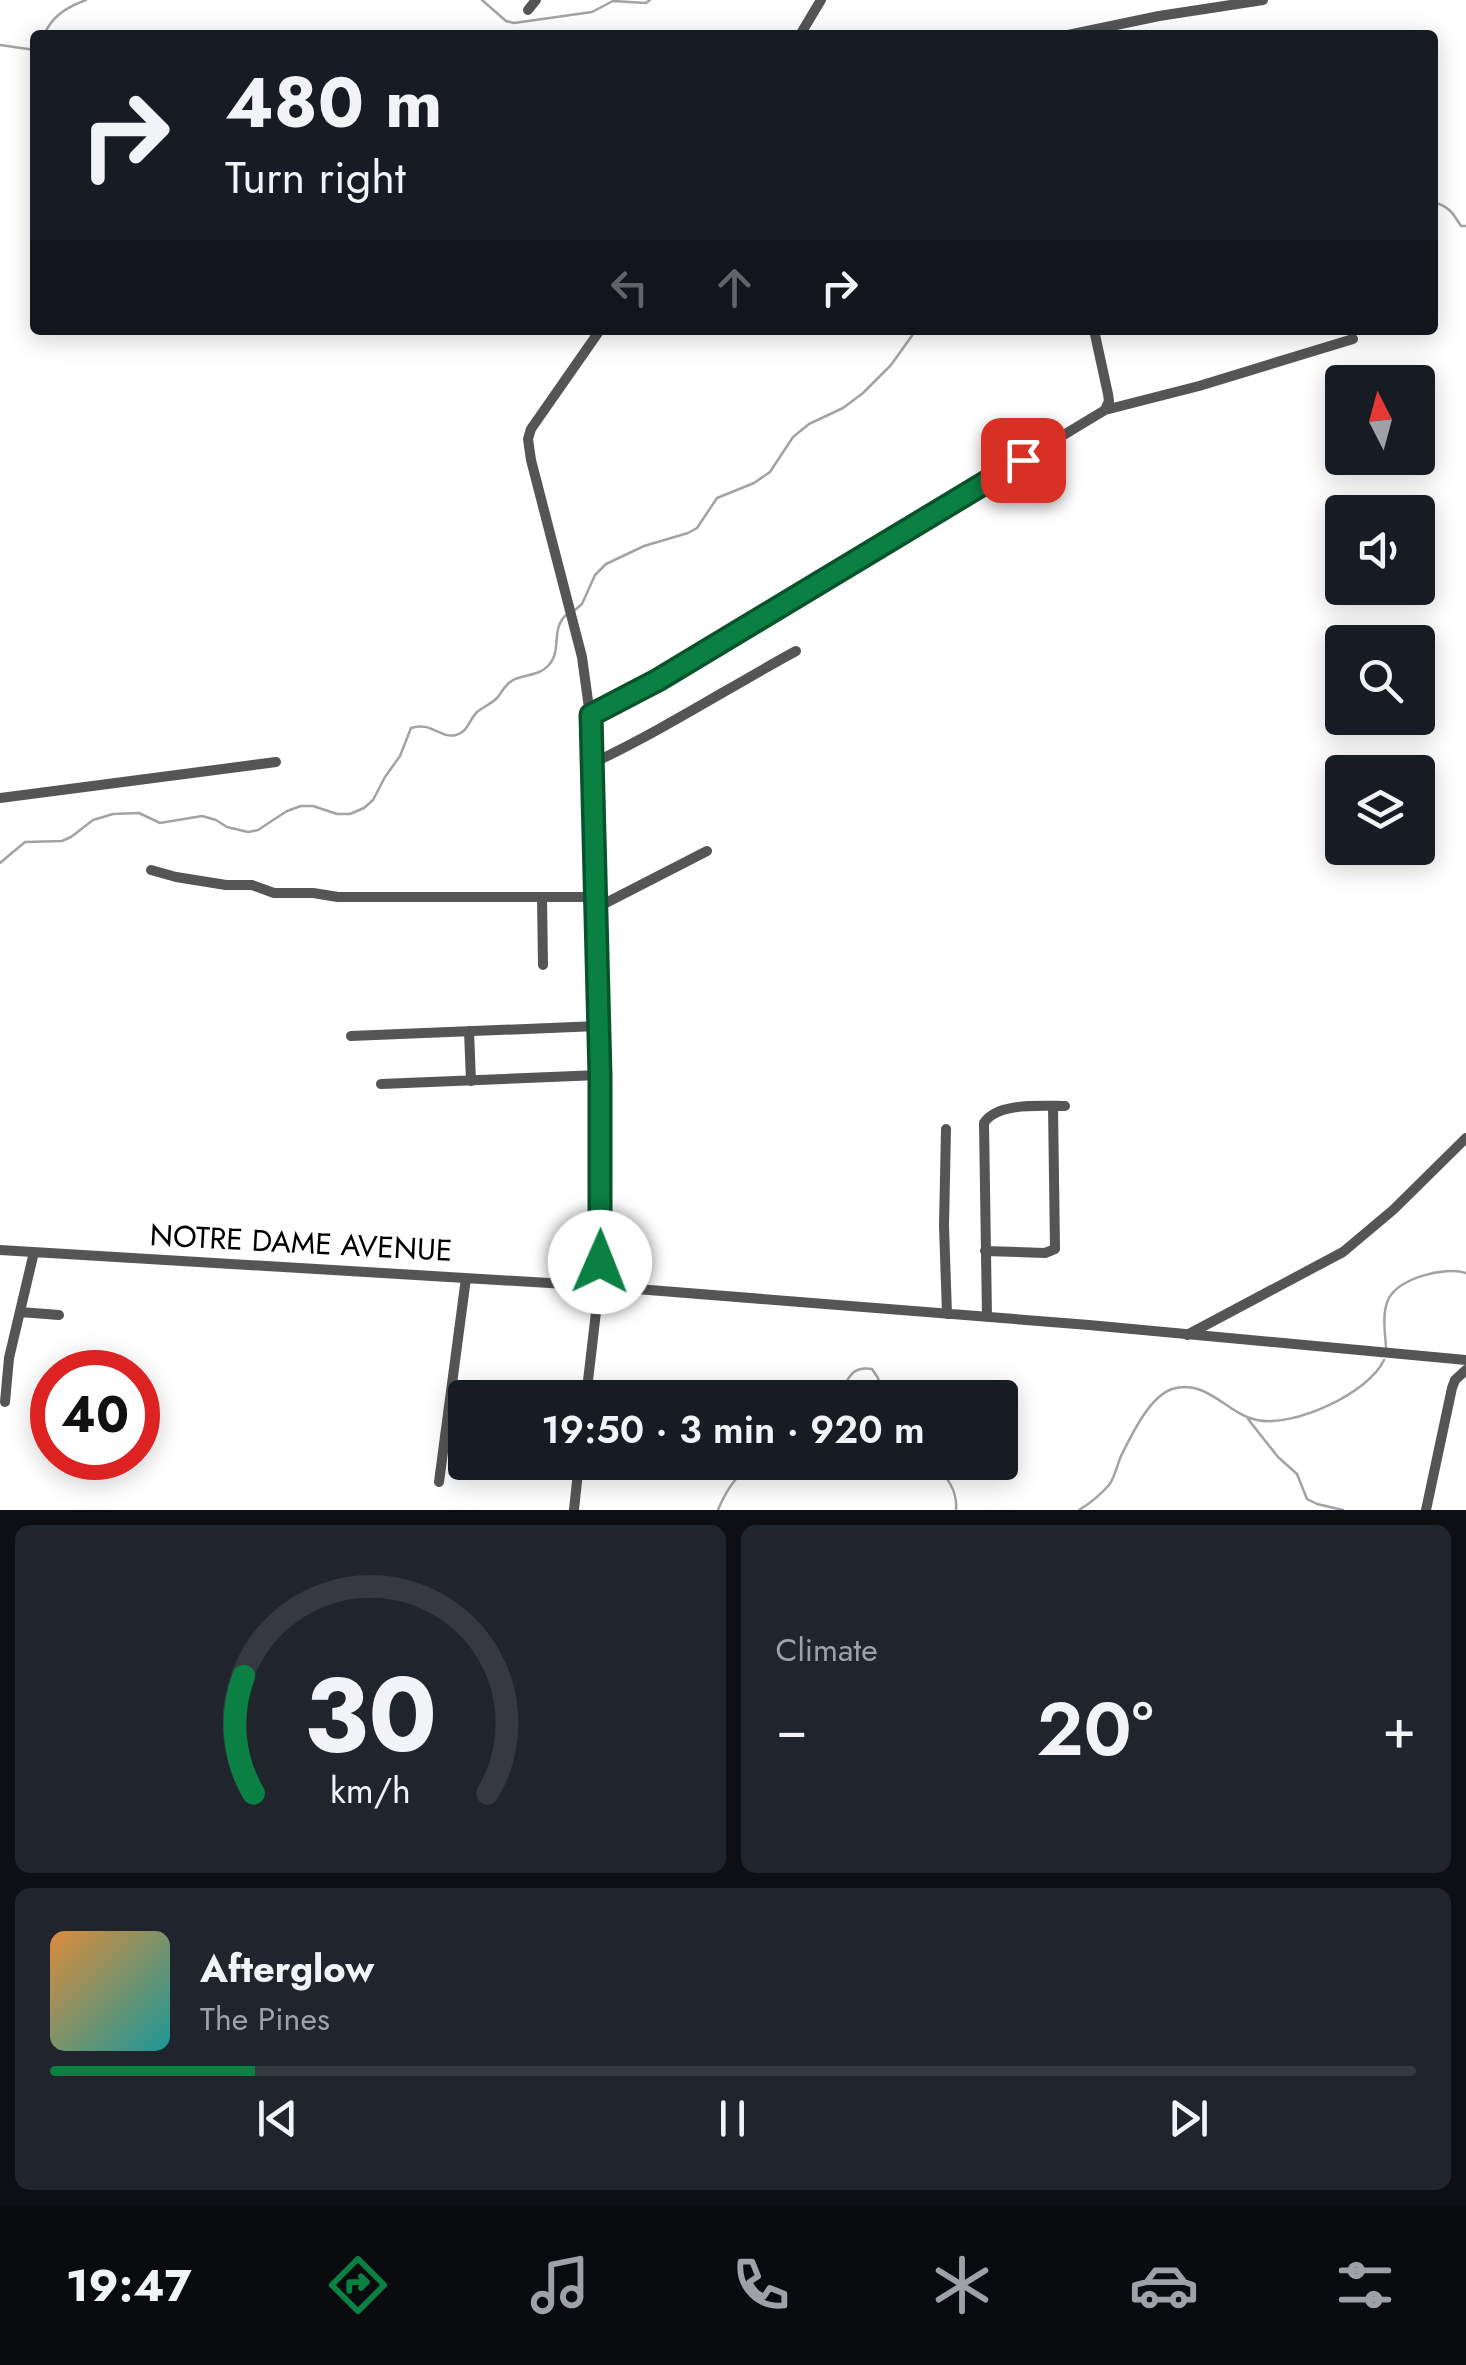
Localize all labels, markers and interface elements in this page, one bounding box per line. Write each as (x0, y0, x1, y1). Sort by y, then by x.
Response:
text: 480 m (225, 52, 443, 153)
icon: right (60, 70, 190, 200)
text: Turn right (225, 145, 406, 210)
icon: left (602, 260, 657, 315)
icon: ahead (707, 260, 762, 315)
icon: right (812, 260, 867, 315)
north arrow (1325, 365, 1435, 475)
map controls (1325, 365, 1435, 865)
pin (981, 418, 1066, 503)
icon: arrive (996, 433, 1051, 488)
button: sound (1325, 495, 1435, 605)
button: search (1325, 625, 1435, 735)
button: layers (1325, 755, 1435, 865)
position arrow (548, 1210, 652, 1314)
street label: NOTRE DAME AVENUE (149, 1213, 453, 1272)
speed limit sign: 40 (30, 1350, 160, 1480)
text: 19:50 · 3 min · 920 m (541, 1402, 925, 1457)
text: Climate (776, 1627, 878, 1673)
text: 30 (304, 1640, 437, 1790)
text: 20° (1036, 1675, 1154, 1783)
text: − (776, 1689, 808, 1769)
text: + (1382, 1689, 1416, 1769)
text: km/h (330, 1765, 411, 1816)
text: Afterglow (200, 1941, 374, 1996)
text: The Pines (200, 1996, 330, 2042)
icon: previous (250, 2091, 305, 2146)
icon: pause (705, 2091, 760, 2146)
icon: next (1161, 2091, 1216, 2146)
icon: directions (323, 2250, 393, 2320)
icon: music (525, 2250, 595, 2320)
icon: phone (726, 2250, 796, 2320)
icon: climate (927, 2250, 997, 2320)
icon: car (1129, 2250, 1199, 2320)
icon: filters (1330, 2250, 1400, 2320)
text: 19:47 (66, 2253, 192, 2318)

